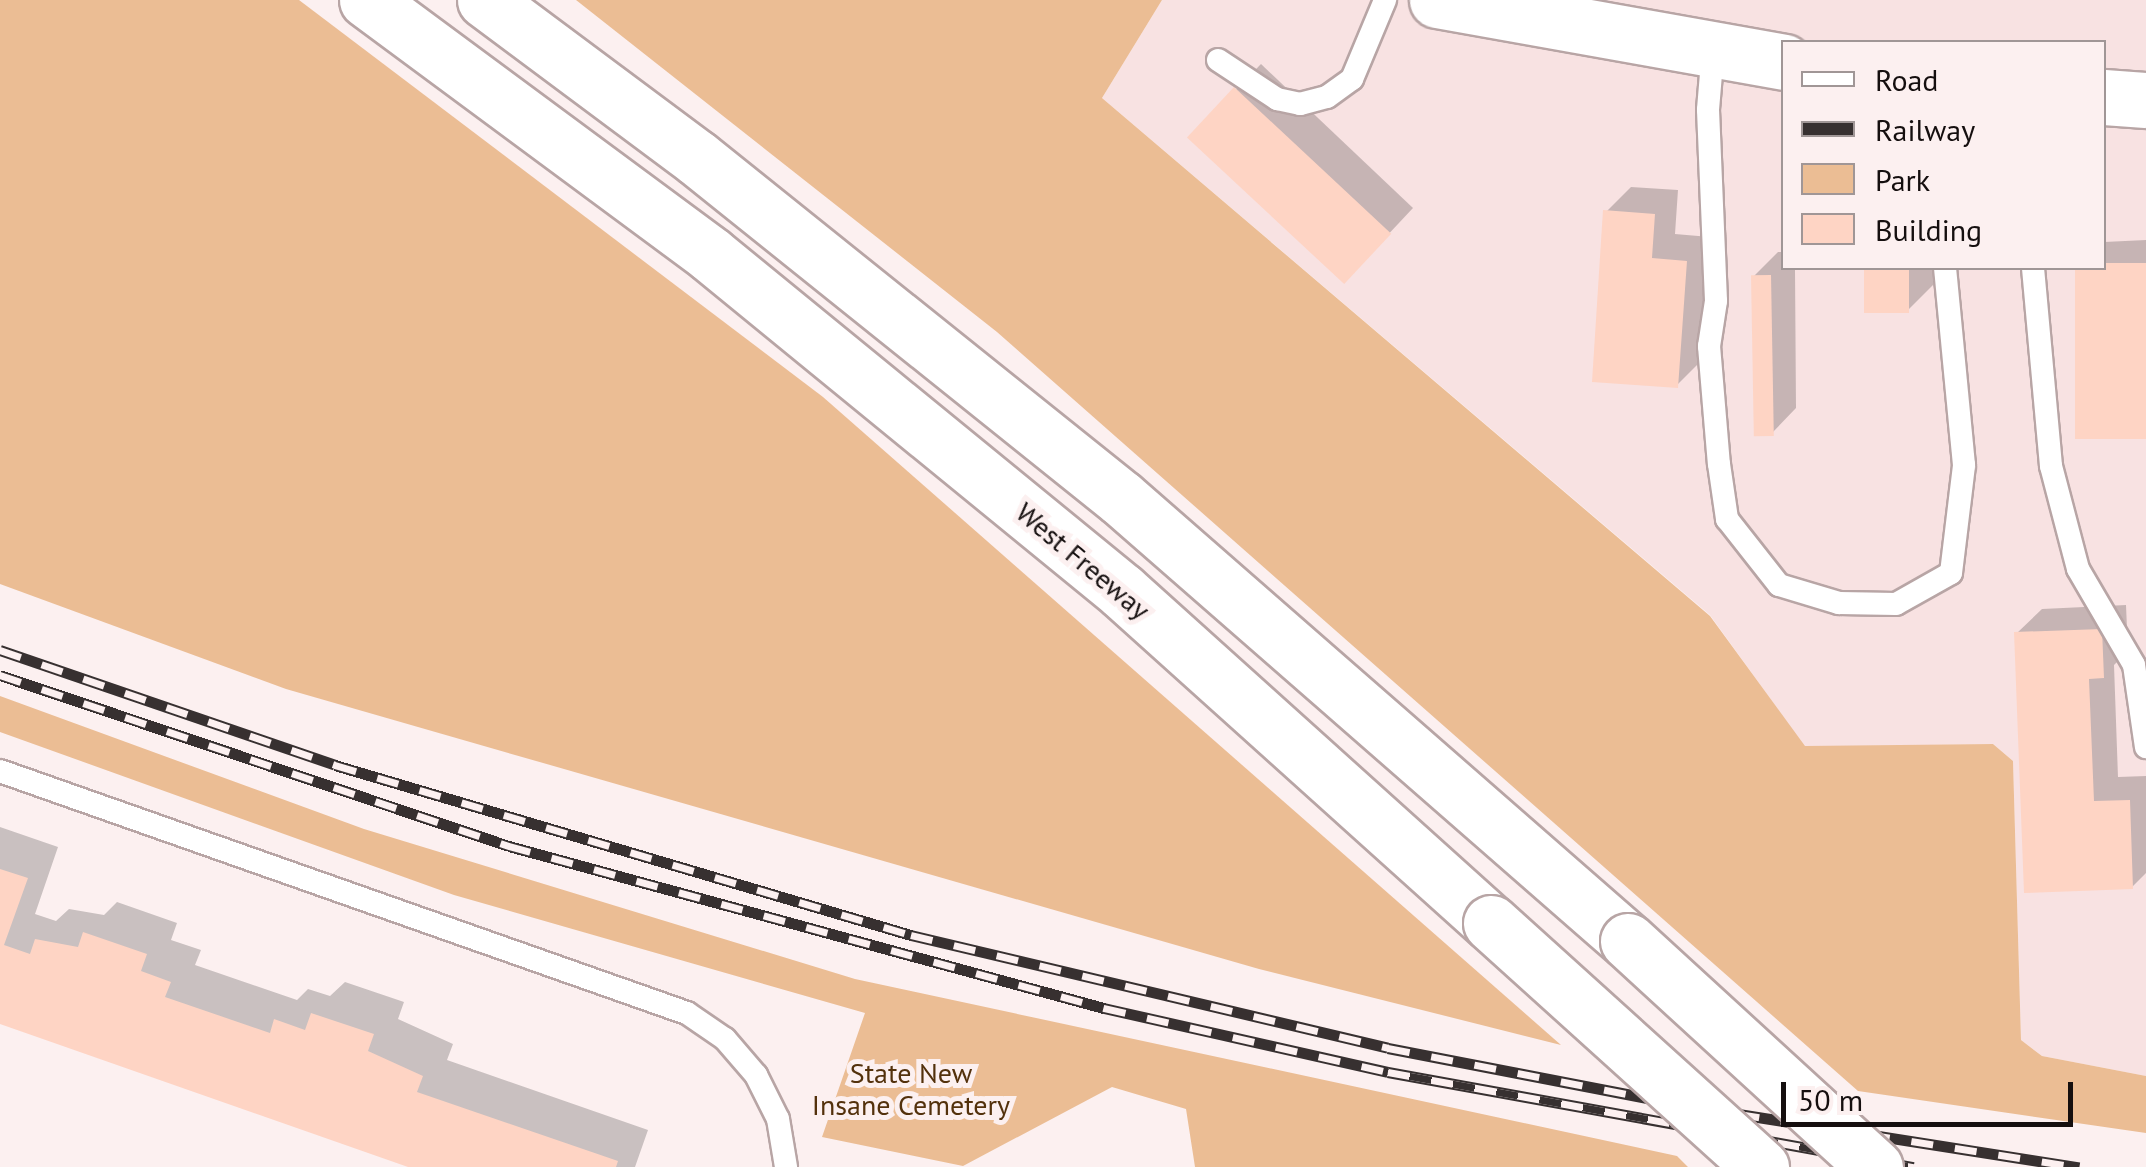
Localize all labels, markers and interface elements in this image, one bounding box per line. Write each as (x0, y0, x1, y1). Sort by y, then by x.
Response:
legend (1781, 40, 2106, 270)
text: Road (1875, 60, 1939, 99)
text: Railway (1875, 110, 1975, 149)
text: Park (1875, 160, 1930, 199)
text: Building (1875, 210, 1982, 249)
street label: West Freeway (1009, 495, 1157, 627)
park label: State New Insane Cemetery (812, 1056, 1010, 1122)
scale bar (1786, 1062, 2078, 1124)
text: 50 m (1798, 1080, 1863, 1119)

